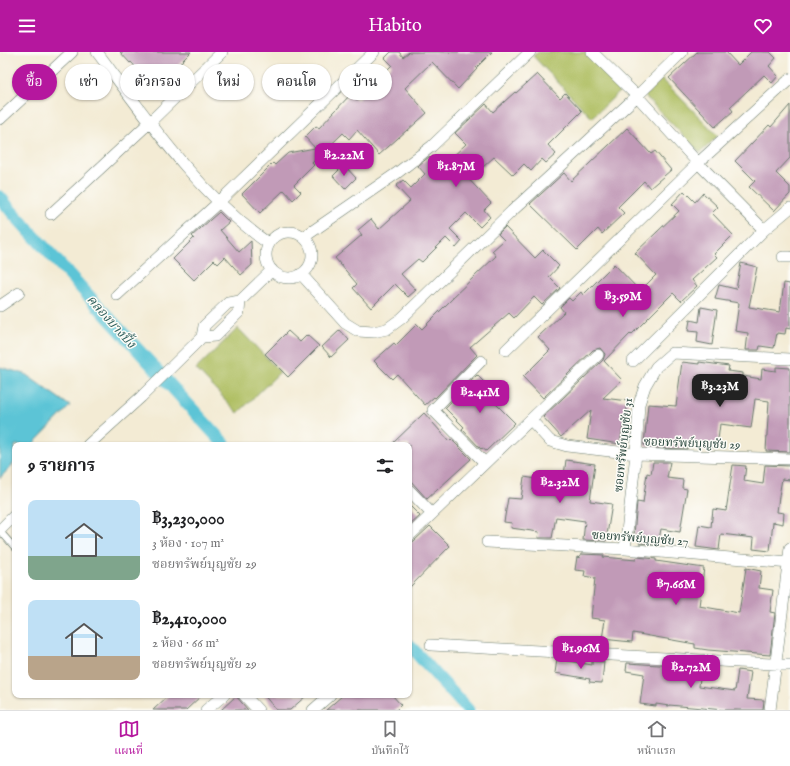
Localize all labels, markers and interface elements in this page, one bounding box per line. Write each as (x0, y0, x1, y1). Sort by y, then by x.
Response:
icon: menu (16, 15, 38, 37)
text: Habito (368, 15, 422, 38)
icon: heart (752, 15, 774, 37)
chip: ซื้อ (12, 64, 57, 100)
chip: เช่า (65, 64, 112, 100)
chip: ตัวกรอง (120, 64, 195, 100)
chip: ใหม่ (203, 64, 254, 100)
chip: คอนโด (262, 64, 331, 100)
chip: บ้าน (339, 64, 392, 100)
pin: ฿2.22M (311, 143, 377, 177)
text: ฿2.22M (324, 147, 364, 164)
pin: ฿1.87M (423, 154, 489, 188)
text: ฿1.87M (437, 158, 475, 175)
pin: ฿3.59M (590, 284, 656, 318)
text: ฿3.59M (604, 288, 642, 305)
water label: คลองบางปิ้ง (83, 291, 141, 353)
pin: ฿3.23M (687, 374, 753, 408)
text: ฿3.23M (701, 378, 739, 395)
pin: ฿2.41M (447, 380, 513, 414)
text: ฿2.41M (460, 384, 500, 401)
street label: ซอยทรัพย์บุญชัย 31 (611, 397, 636, 493)
street label: ซอยทรัพย์บุญชัย 29 (643, 434, 741, 453)
icon: filters (374, 455, 396, 477)
text: 9 รายการ (28, 456, 95, 477)
pin: ฿2.32M (527, 470, 593, 504)
text: ฿2.32M (540, 474, 580, 491)
text: ฿3,230,000 (152, 509, 225, 530)
icon: home (60, 516, 108, 564)
street label: ซอยทรัพย์บุญชัย 27 (591, 528, 689, 549)
text: 3 ห้อง · 107 m² (152, 535, 224, 552)
text: ซอยทรัพย์บุญชัย 29 (152, 556, 257, 573)
pin: ฿7.66M (643, 572, 709, 606)
text: ฿7.66M (656, 576, 696, 593)
text: ฿2,410,000 (152, 609, 227, 630)
icon: home (60, 616, 108, 664)
text: 2 ห้อง · 66 m² (152, 635, 219, 652)
pin: ฿1.96M (548, 636, 614, 670)
text: ฿1.96M (562, 640, 600, 657)
pin: ฿2.72M (658, 655, 724, 689)
text: ซอยทรัพย์บุญชัย 29 (152, 656, 257, 673)
text: ฿2.72M (671, 659, 711, 676)
tab: แผนที่ (114, 718, 143, 760)
tab: บันทึกไว้ (371, 718, 409, 760)
tab: หน้าแรก (637, 718, 676, 760)

